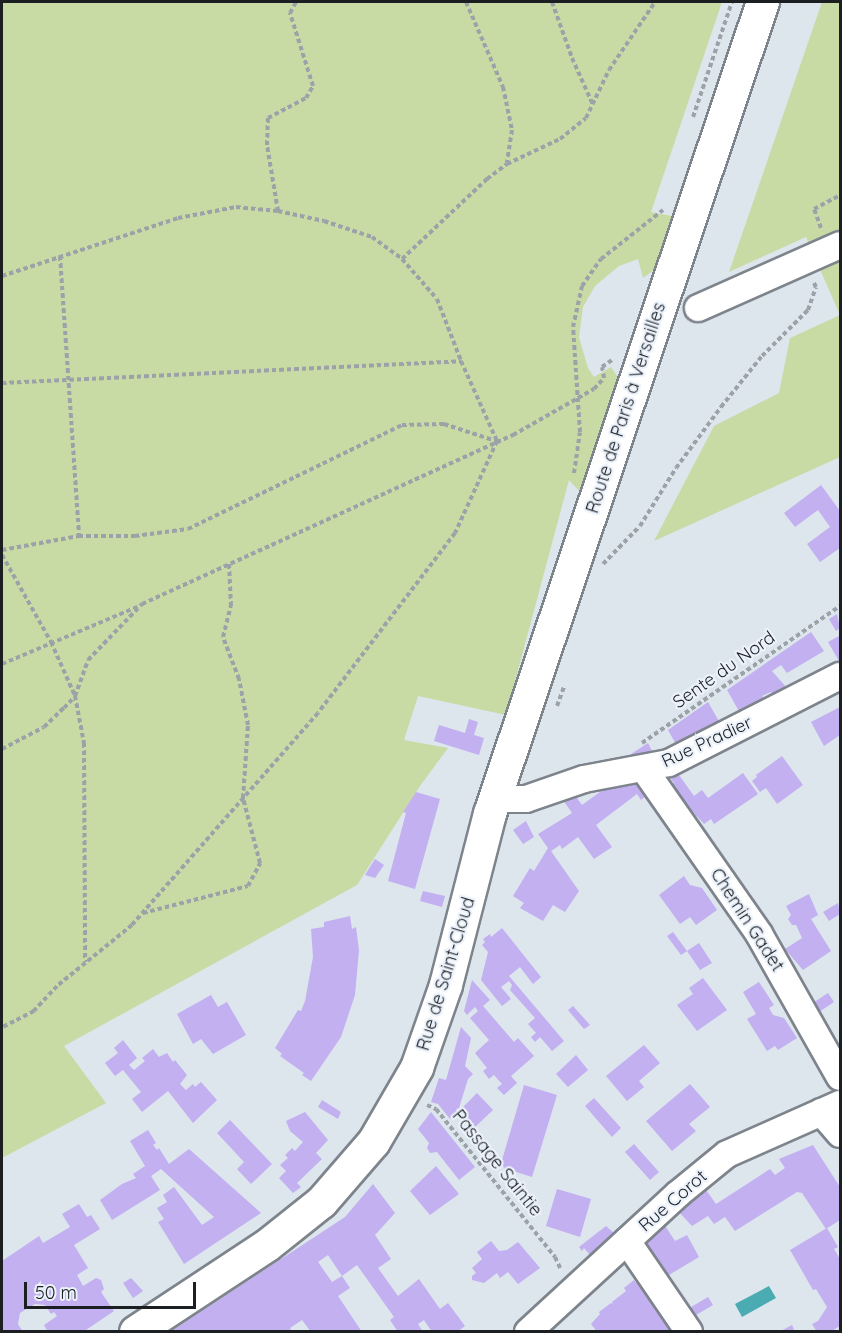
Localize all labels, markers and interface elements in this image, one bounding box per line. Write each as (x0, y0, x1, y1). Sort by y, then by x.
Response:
street label: Route de Paris à Versailles (582, 300, 670, 516)
street label: Sente du Nord (669, 627, 779, 713)
street label: Rue Pradier (658, 712, 756, 772)
street label: Chemin Gadet (706, 864, 788, 976)
street label: Rue de Saint-Cloud (412, 895, 480, 1053)
street label: Passage Saintie (447, 1105, 547, 1221)
street label: Rue Corot (634, 1166, 712, 1236)
scale bar (27, 1270, 200, 1308)
text: 50 m (35, 1281, 77, 1304)

